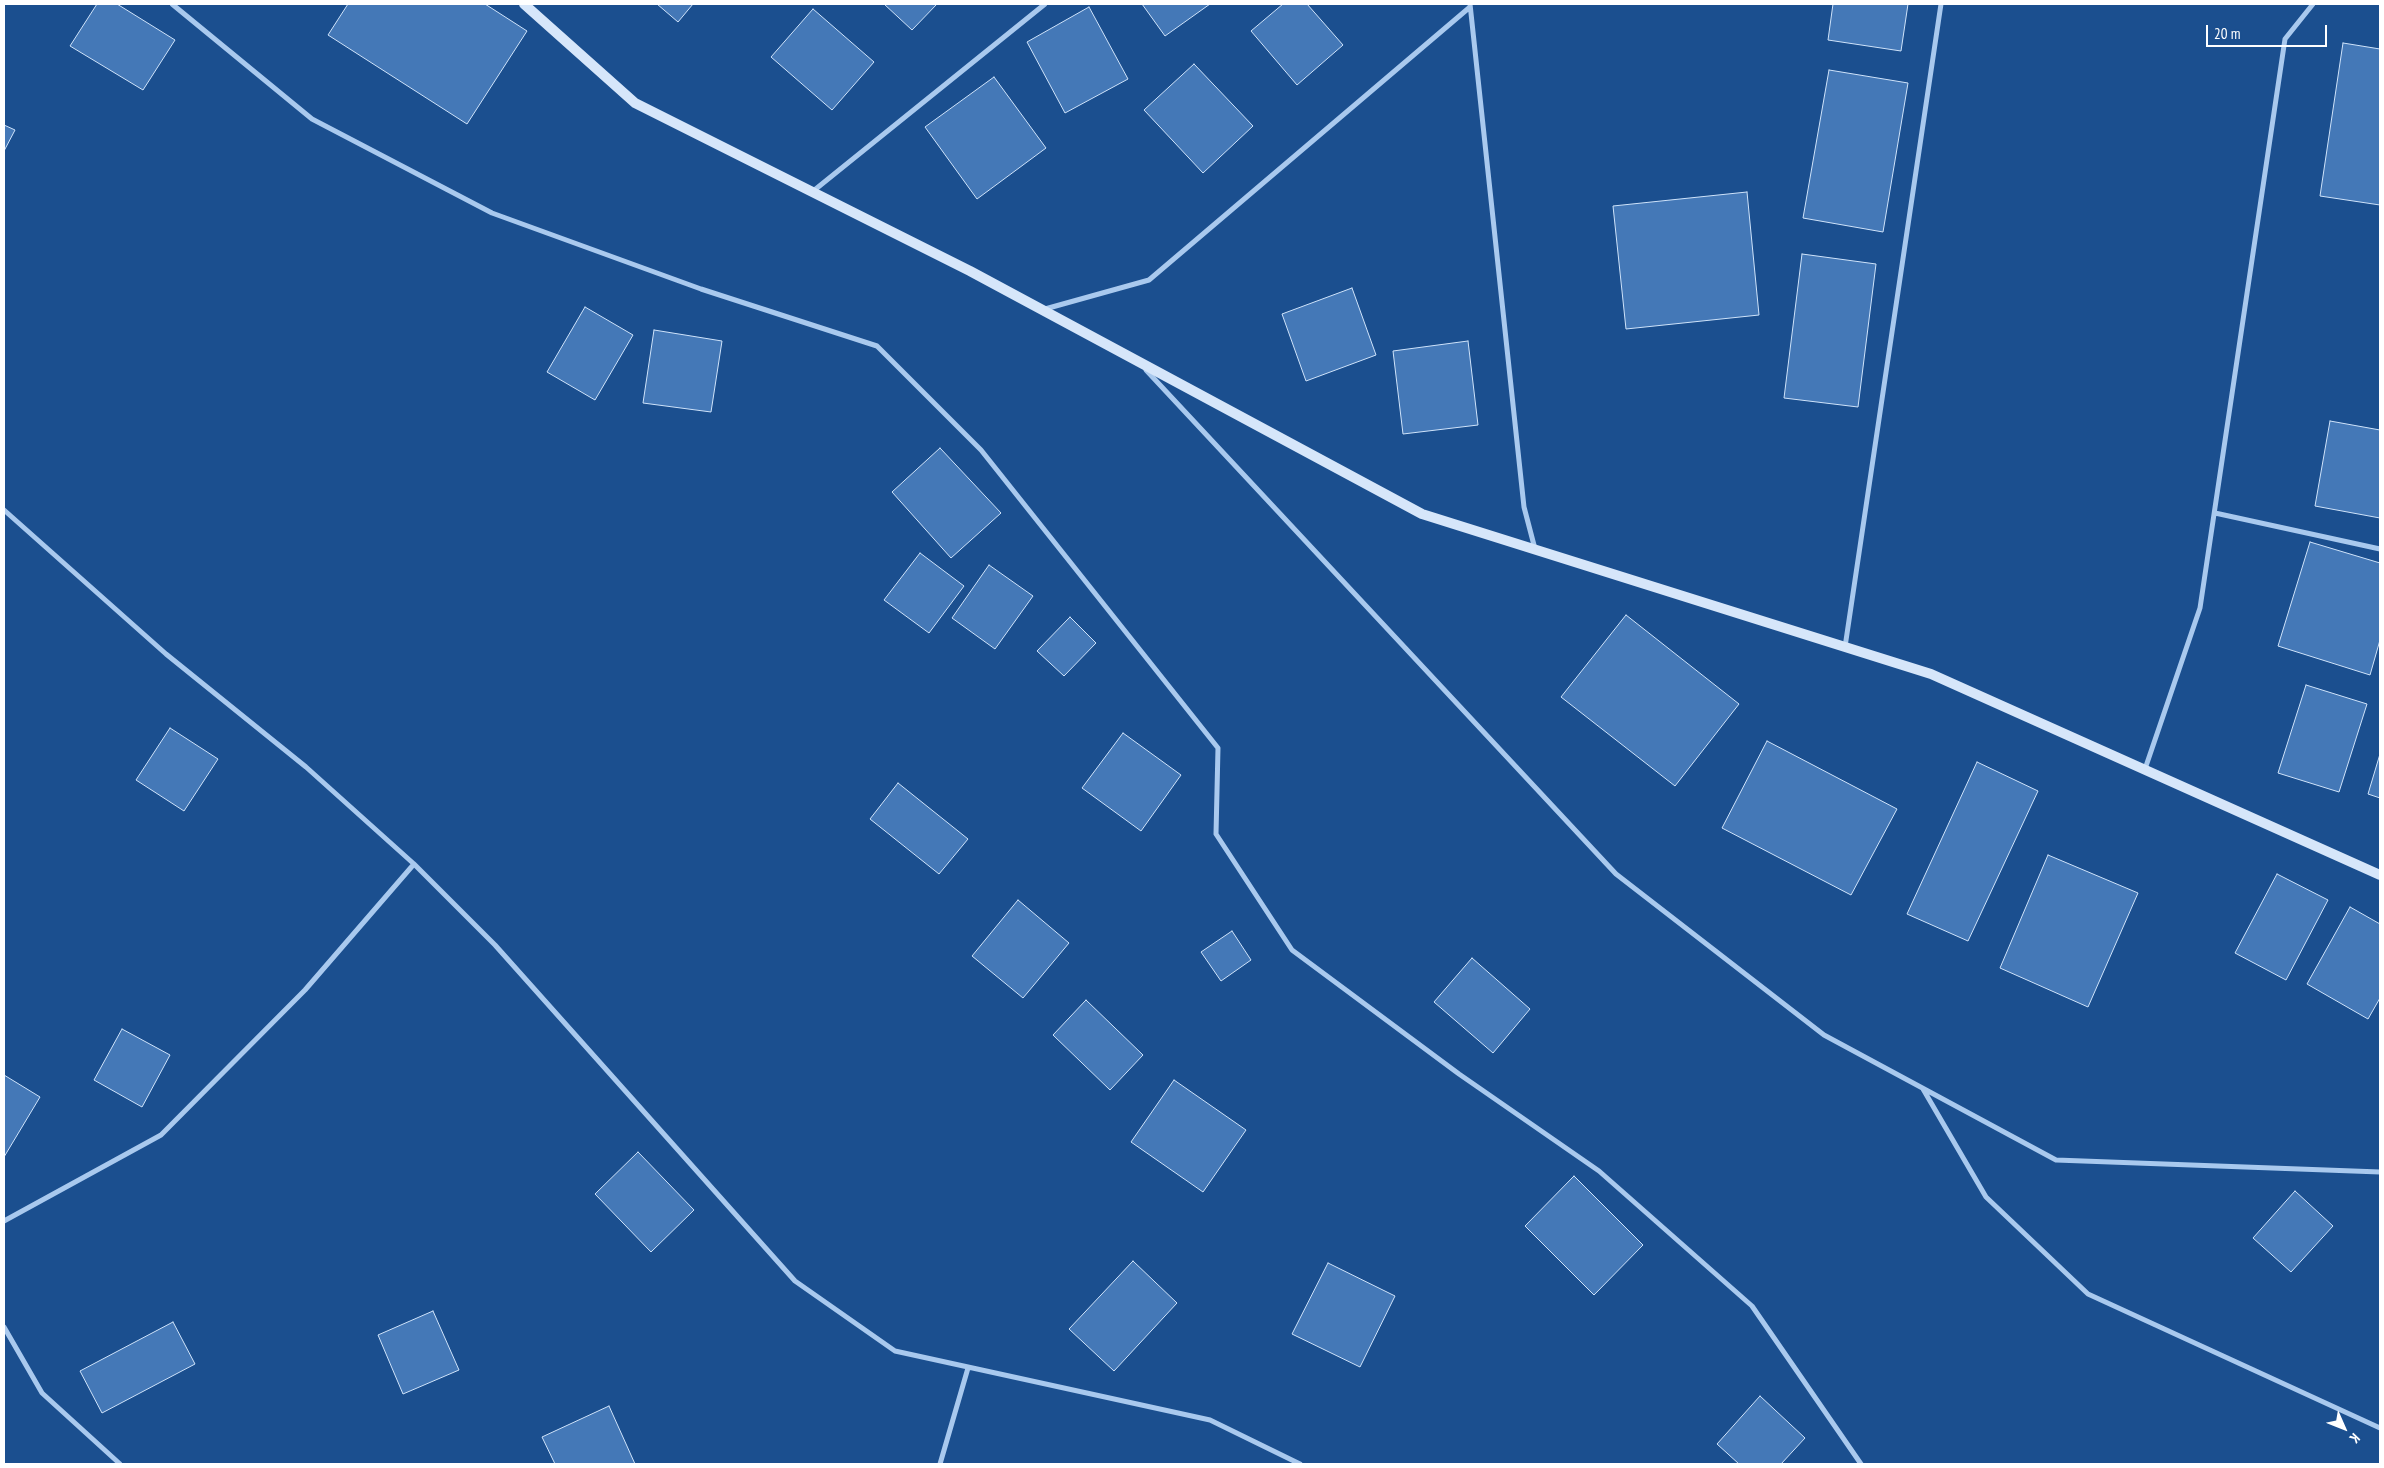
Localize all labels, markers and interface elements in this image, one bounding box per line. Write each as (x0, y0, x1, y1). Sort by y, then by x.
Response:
scale bar (2209, 15, 2330, 47)
text: 20 m (2214, 24, 2240, 43)
north arrow (2319, 1403, 2369, 1453)
text: K (2346, 1430, 2364, 1447)

